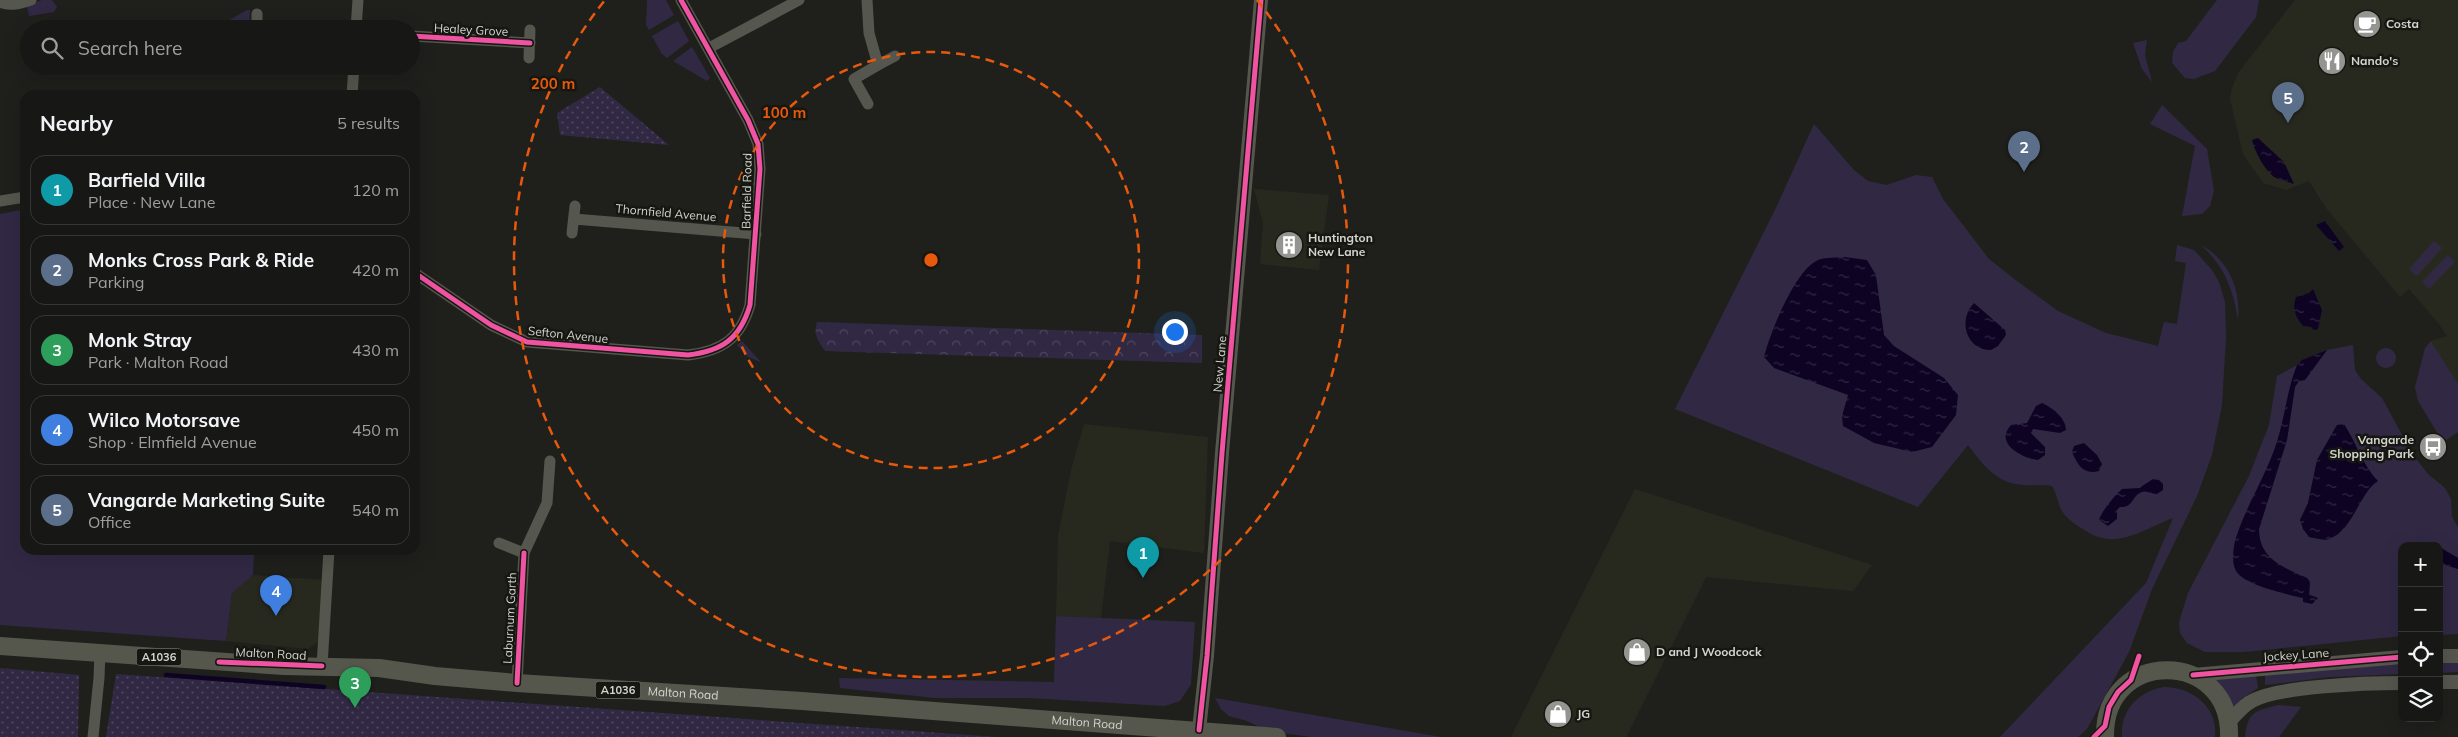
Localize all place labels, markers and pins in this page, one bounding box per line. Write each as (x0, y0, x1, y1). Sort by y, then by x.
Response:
cafe icon: Costa (2352, 9, 2382, 39)
place label: Costa (2386, 16, 2419, 31)
restaurant icon: Nando's (2317, 46, 2347, 76)
place label: Nando's (2351, 53, 2398, 68)
pin: 5 (2272, 82, 2304, 123)
pin: 2 (2008, 131, 2040, 172)
building icon: Huntington New Lane (1274, 230, 1304, 260)
place label: Huntington New Lane (1308, 230, 1373, 259)
centre of rings (922, 251, 940, 269)
place label: Vangarde Shopping Park (2329, 432, 2414, 461)
bus stop icon: Vangarde Shopping Park (2418, 432, 2448, 462)
pin: 1 (1127, 537, 1159, 578)
pin: 4 (260, 575, 292, 616)
shop icon: D and J Woodcock (1622, 637, 1652, 667)
place label: D and J Woodcock (1656, 644, 1762, 659)
pin: 3 (339, 667, 371, 708)
shop icon: JG (1543, 699, 1573, 729)
place label: JG (1577, 706, 1590, 721)

